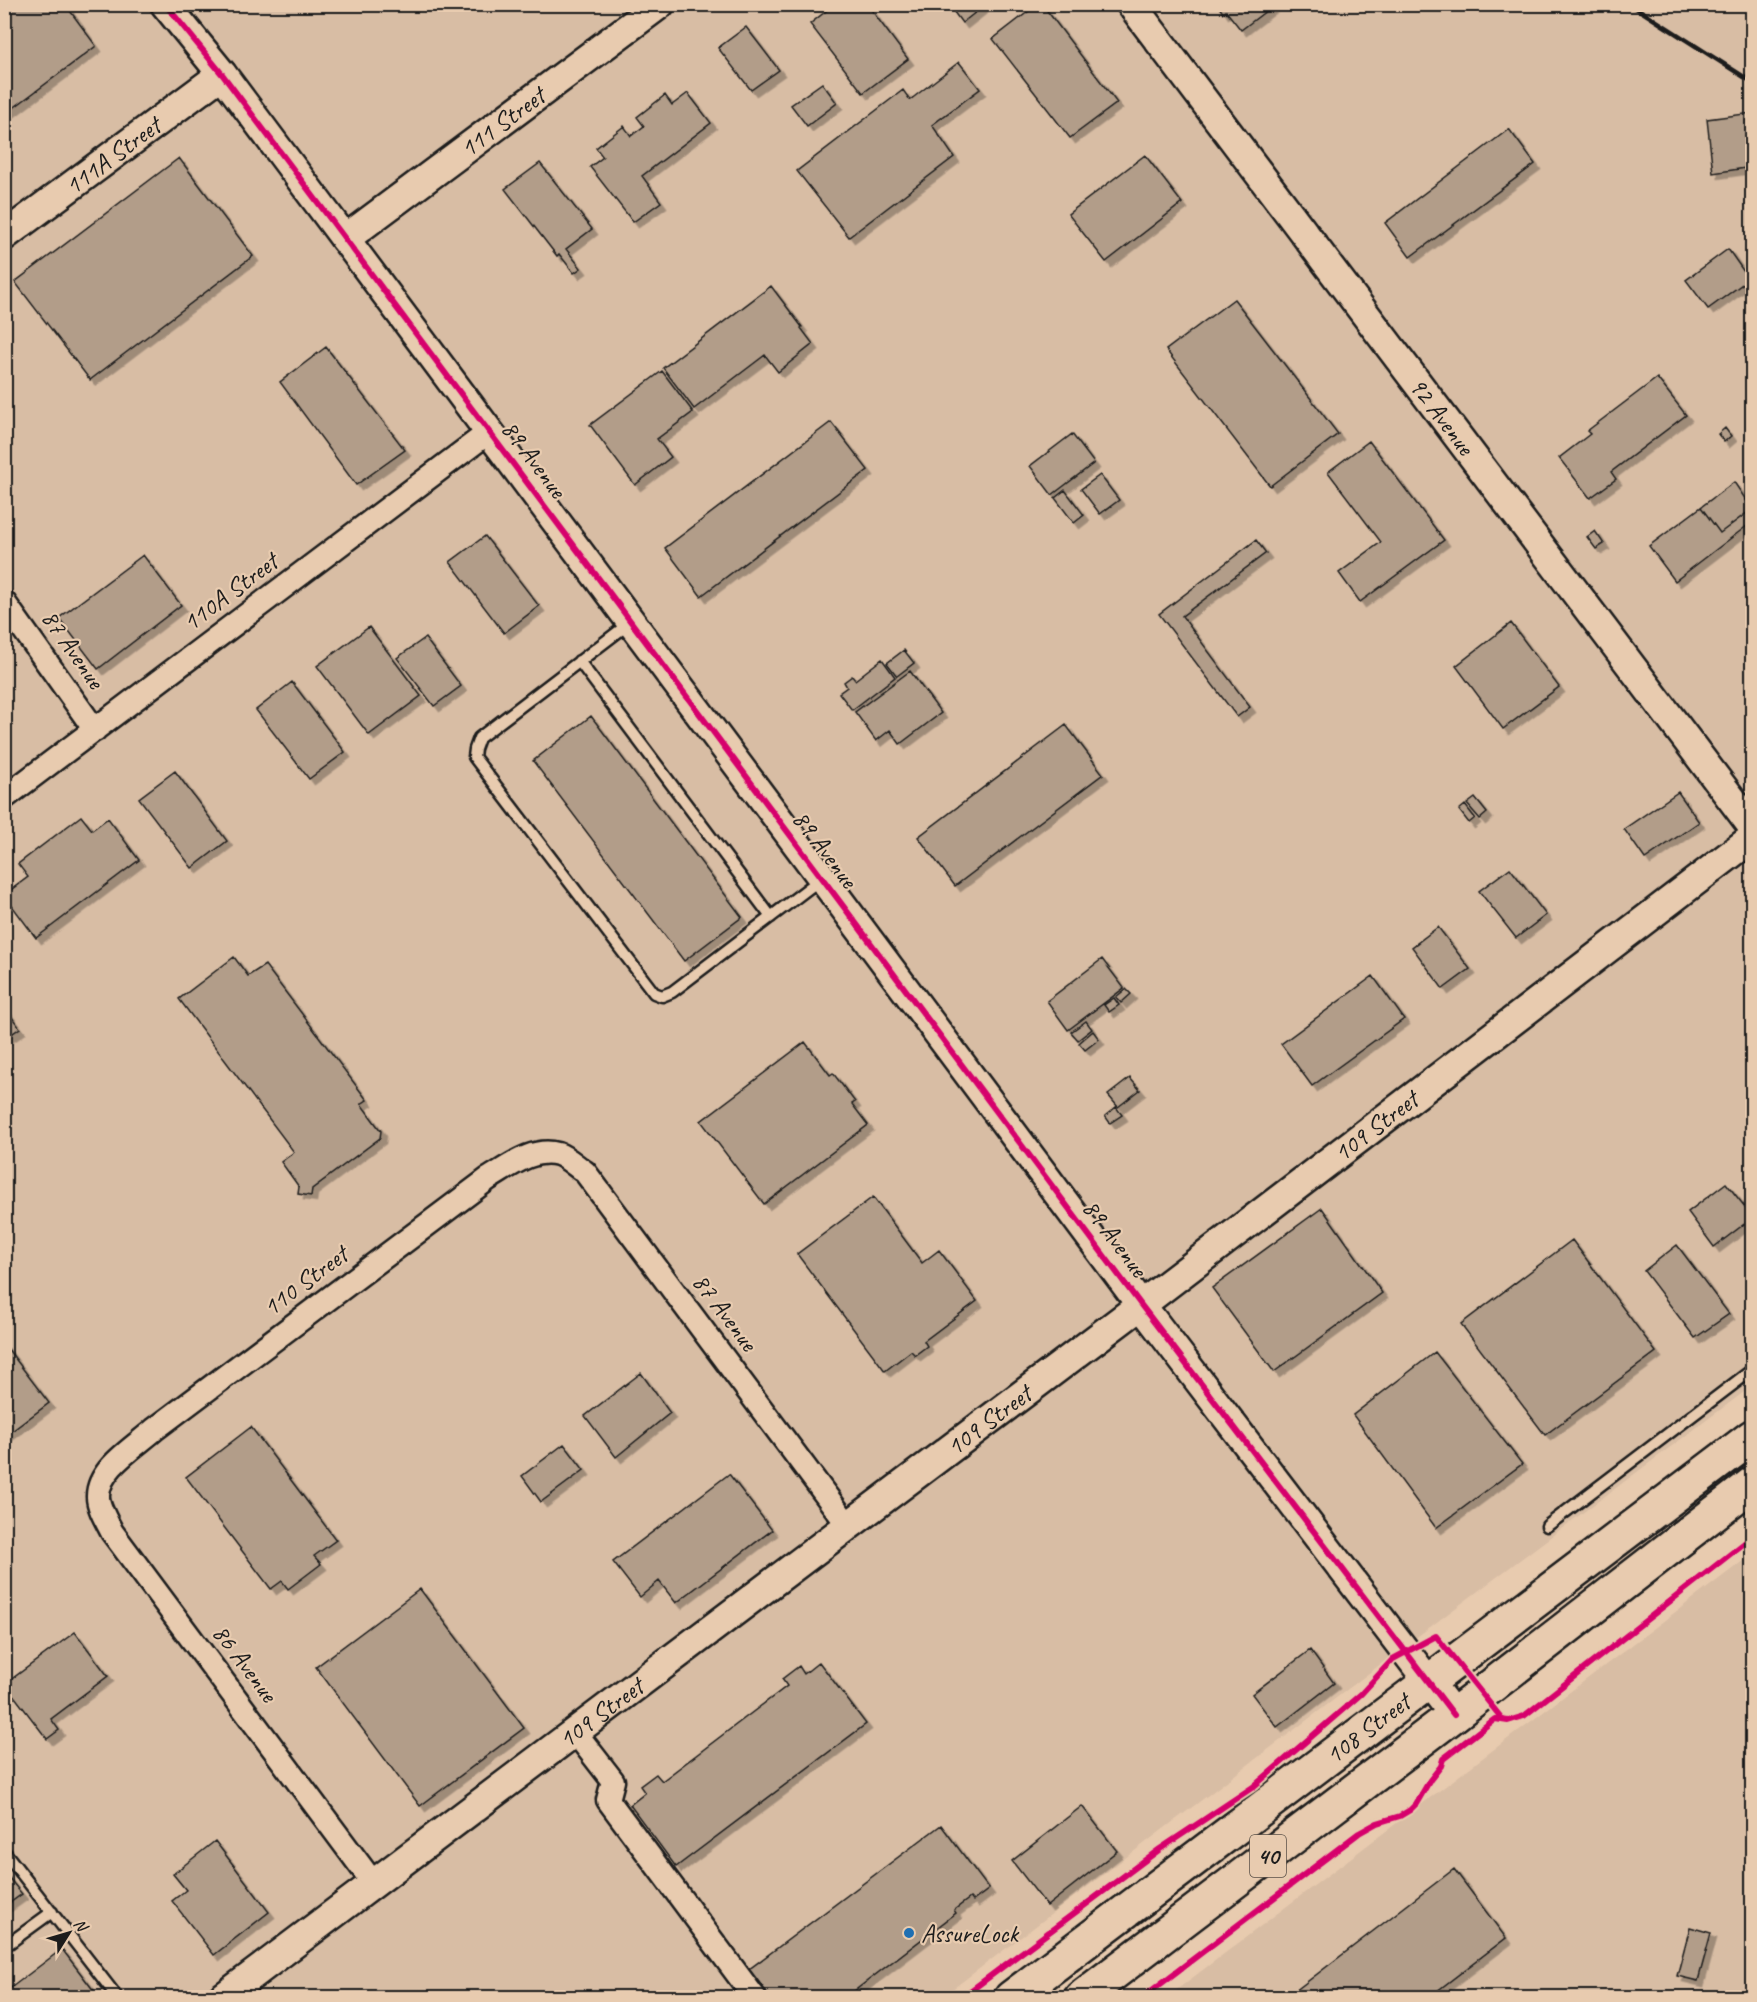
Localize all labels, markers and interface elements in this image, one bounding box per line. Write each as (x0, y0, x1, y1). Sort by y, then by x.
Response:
street label: 111 Street (453, 77, 554, 164)
street label: 111A Street (58, 107, 170, 202)
street label: 92 Avenue (1402, 370, 1483, 463)
street label: 89 Avenue (494, 413, 575, 506)
street label: 110A Street (176, 543, 287, 639)
street label: 87 Avenue (34, 603, 113, 696)
street label: 89 Avenue (785, 803, 866, 896)
street label: 109 Street (1326, 1081, 1427, 1169)
street label: 89 Avenue (1075, 1192, 1156, 1285)
street label: 110 Street (256, 1236, 357, 1324)
street label: 87 Avenue (685, 1266, 766, 1359)
street label: 109 Street (939, 1375, 1040, 1463)
street label: 86 Avenue (205, 1617, 286, 1710)
street label: 109 Street (551, 1668, 652, 1755)
street label: 108 Street (1318, 1683, 1419, 1771)
road number: 40 (1250, 1835, 1286, 1877)
north arrow (39, 1903, 99, 1963)
text: N (69, 1915, 93, 1937)
place label: AssureLock (921, 1917, 1019, 1950)
marker: AssureLock (902, 1926, 916, 1940)

